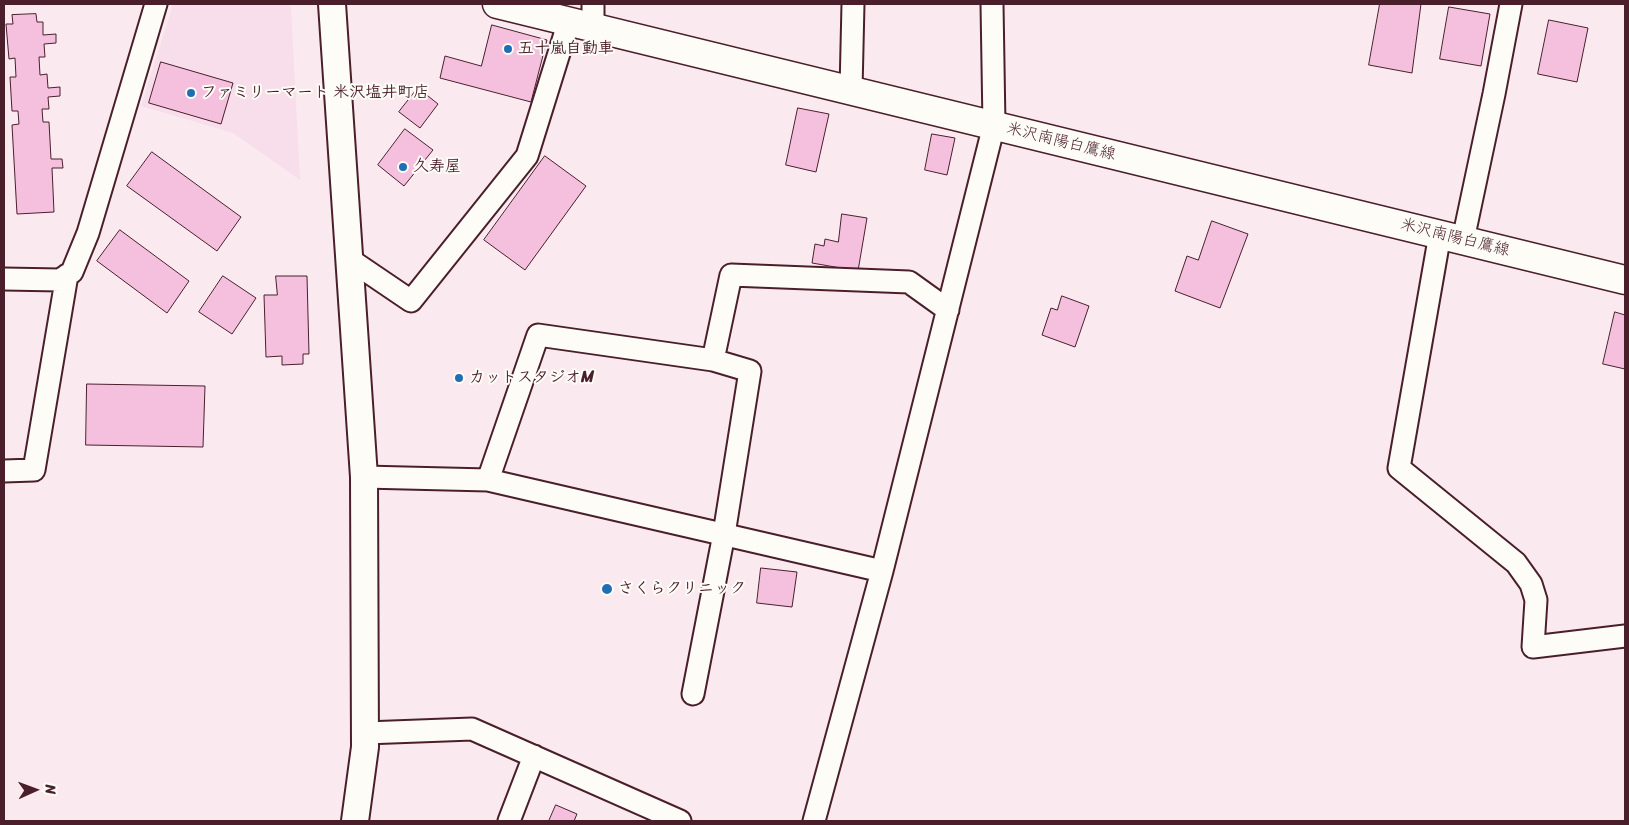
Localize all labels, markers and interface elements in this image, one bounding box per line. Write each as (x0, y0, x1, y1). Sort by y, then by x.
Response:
place label: 五十嵐自動車 (518, 39, 614, 59)
marker: 五十嵐自動車 (502, 43, 514, 55)
place label: ファミリーマート 米沢塩井町店 (201, 83, 429, 103)
marker: ファミリーマート 米沢塩井町店 (185, 87, 197, 99)
street label: 米沢南陽白鷹線 (1004, 119, 1118, 165)
place label: 久寿屋 (413, 157, 461, 177)
marker: 久寿屋 (397, 161, 409, 173)
street label: 米沢南陽白鷹線 (1398, 215, 1512, 261)
place label: カットスタジオM (469, 368, 594, 388)
marker: カットスタジオM (453, 372, 465, 384)
place label: さくらクリニック (618, 579, 746, 599)
marker: さくらクリニック (600, 582, 614, 596)
north arrow (10, 765, 60, 815)
text: N (38, 784, 63, 795)

